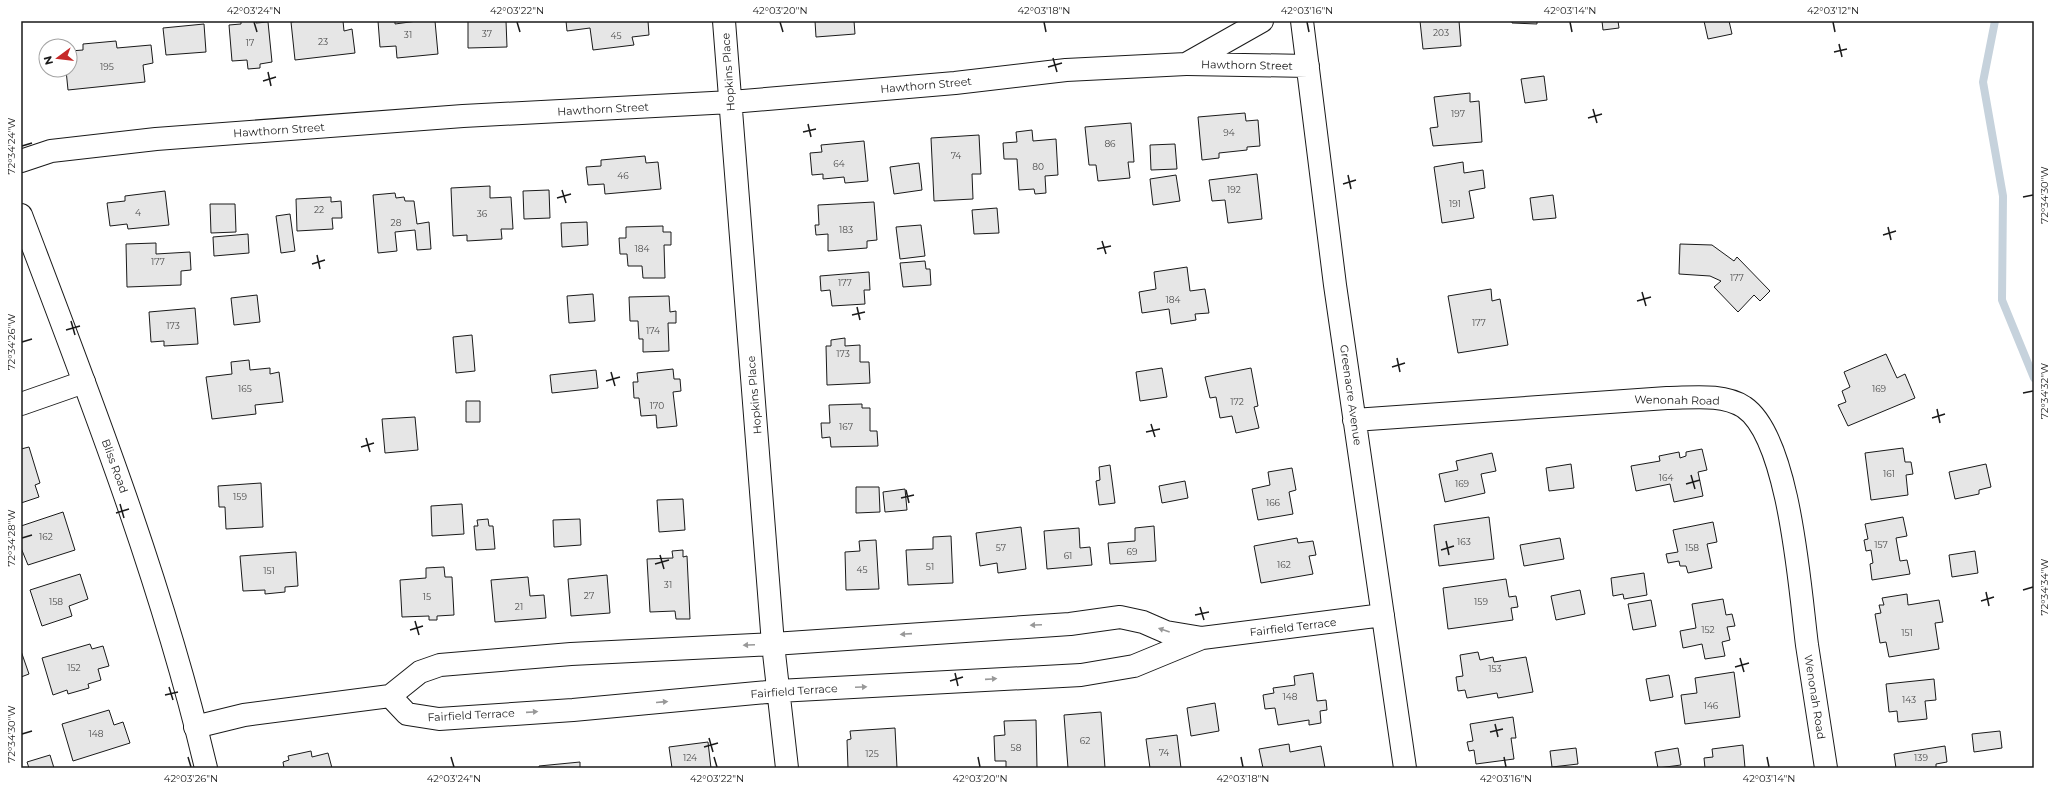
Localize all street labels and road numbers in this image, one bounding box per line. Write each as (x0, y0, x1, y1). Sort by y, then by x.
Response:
street label: Hopkins Place (718, 32, 738, 112)
street label: Hawthorn Street (1201, 57, 1294, 73)
street label: Hawthorn Street (880, 74, 973, 96)
street label: Hawthorn Street (557, 100, 650, 118)
street label: Hawthorn Street (233, 120, 326, 140)
street label: Greenacre Avenue (1337, 344, 1365, 447)
street label: Hopkins Place (744, 355, 764, 435)
street label: Wenonah Road (1634, 392, 1720, 408)
street label: Bliss Road (99, 437, 131, 495)
street label: Fairfield Terrace (1249, 615, 1338, 639)
street label: Wenonah Road (1801, 654, 1829, 740)
street label: Fairfield Terrace (750, 681, 838, 701)
street label: Fairfield Terrace (427, 706, 515, 724)

